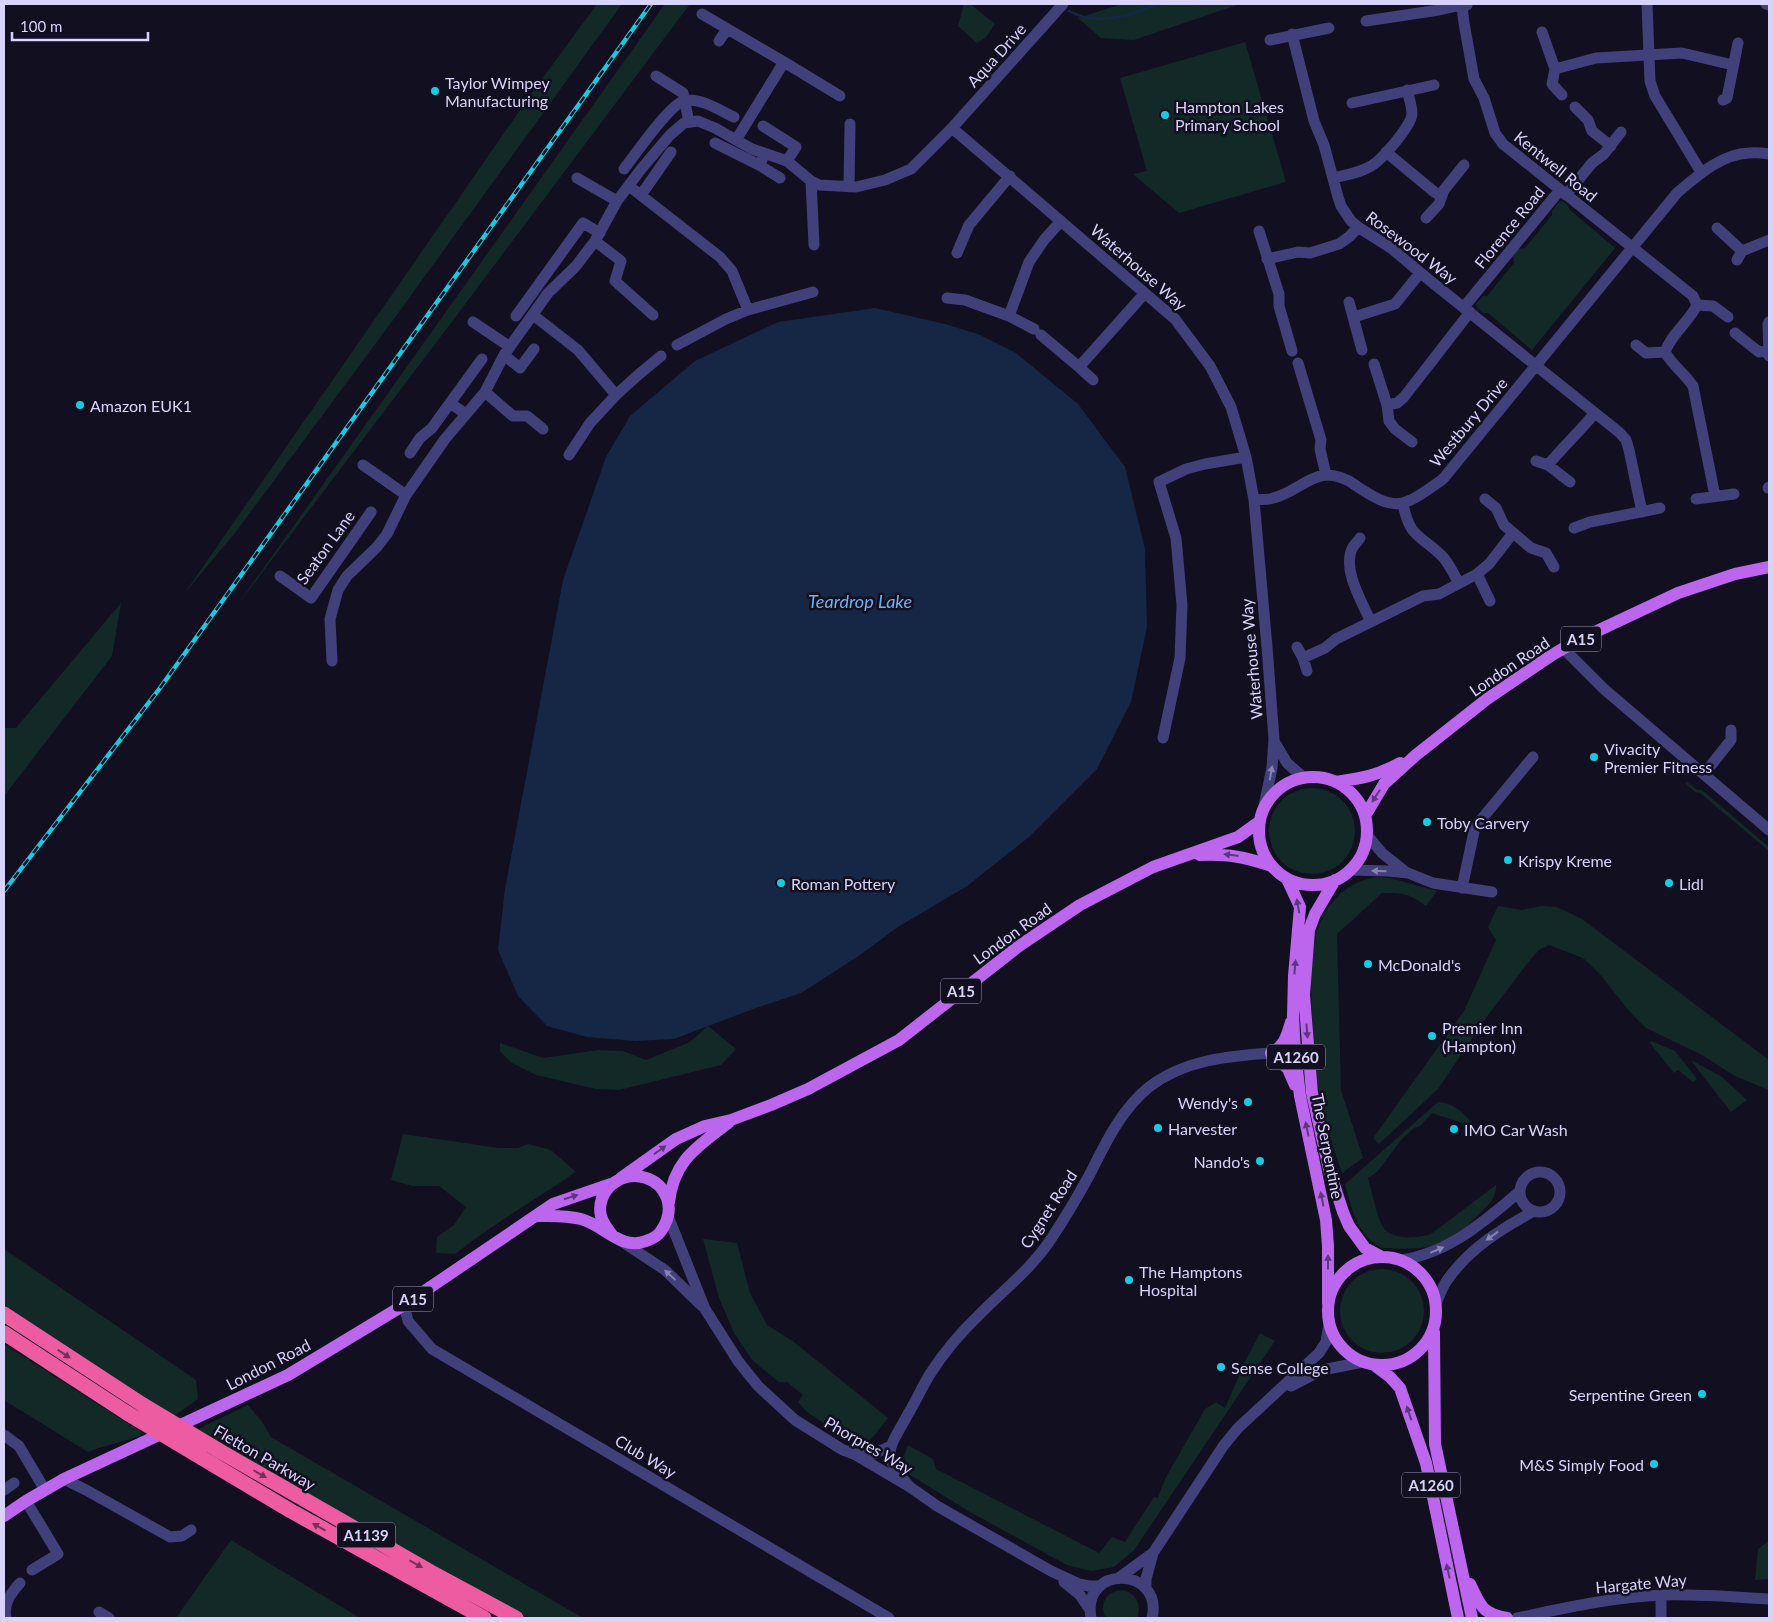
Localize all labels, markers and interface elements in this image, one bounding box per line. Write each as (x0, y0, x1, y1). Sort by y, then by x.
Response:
scale bar (12, 10, 149, 42)
text: 100 m (20, 17, 62, 35)
street label: Aqua Drive (963, 19, 1029, 91)
place label: Taylor Wimpey Manufacturing (445, 73, 551, 110)
marker: Taylor Wimpey Manufacturing (429, 85, 441, 97)
place label: Hampton Lakes Primary School (1175, 97, 1284, 134)
marker: Hampton Lakes Primary School (1159, 109, 1171, 121)
street label: Kentwell Road (1511, 127, 1601, 205)
street label: Florence Road (1470, 182, 1548, 272)
street label: Rosewood Way (1363, 207, 1462, 288)
street label: Waterhouse Way (1087, 220, 1192, 314)
street label: Westbury Drive (1425, 374, 1511, 470)
place label: Amazon EUK1 (90, 396, 192, 415)
marker: Amazon EUK1 (74, 399, 86, 411)
street label: Seaton Lane (292, 507, 358, 587)
water label: Teardrop Lake (808, 590, 912, 612)
street label: Waterhouse Way (1236, 597, 1266, 720)
road number: A15 (1561, 626, 1601, 652)
street label: London Road (1465, 632, 1553, 700)
place label: Vivacity Premier Fitness (1604, 739, 1712, 776)
marker: Vivacity Premier Fitness (1588, 751, 1600, 763)
one-way arrow (1267, 764, 1275, 780)
one-way arrow (1371, 789, 1381, 803)
place label: Toby Carvery (1437, 813, 1530, 832)
marker: Toby Carvery (1421, 816, 1433, 828)
one-way arrow (1222, 851, 1238, 859)
place label: Krispy Kreme (1518, 851, 1612, 870)
marker: Krispy Kreme (1502, 854, 1514, 866)
one-way arrow (1371, 866, 1387, 874)
place label: Roman Pottery (791, 874, 896, 893)
place label: Lidl (1679, 874, 1704, 893)
marker: Roman Pottery (775, 877, 787, 889)
marker: Lidl (1663, 877, 1675, 889)
one-way arrow (1293, 897, 1301, 913)
street label: London Road (969, 898, 1055, 968)
place label: McDonald's (1378, 955, 1461, 974)
marker: McDonald's (1362, 958, 1374, 970)
one-way arrow (1291, 959, 1299, 975)
road number: A15 (941, 978, 981, 1004)
place label: Premier Inn (Hampton) (1442, 1018, 1523, 1055)
one-way arrow (1303, 1023, 1311, 1039)
marker: Premier Inn (Hampton) (1426, 1030, 1438, 1042)
road number: A1260 (1267, 1044, 1325, 1070)
street label: The Serpentine (1308, 1092, 1348, 1200)
place label: Wendy's (1178, 1093, 1238, 1112)
marker: Wendy's (1242, 1096, 1254, 1108)
place label: Harvester (1168, 1119, 1237, 1138)
place label: IMO Car Wash (1464, 1120, 1568, 1139)
one-way arrow (1303, 1121, 1311, 1136)
marker: Harvester (1152, 1122, 1164, 1134)
marker: IMO Car Wash (1448, 1123, 1460, 1135)
one-way arrow (654, 1145, 667, 1155)
place label: Nando's (1193, 1152, 1250, 1171)
marker: Nando's (1254, 1155, 1266, 1167)
street label: Cygnet Road (1016, 1166, 1080, 1252)
one-way arrow (1317, 1190, 1325, 1206)
one-way arrow (564, 1193, 579, 1201)
one-way arrow (1485, 1231, 1499, 1241)
one-way arrow (1430, 1245, 1444, 1253)
one-way arrow (1324, 1254, 1332, 1270)
place label: The Hamptons Hospital (1139, 1262, 1242, 1299)
one-way arrow (664, 1269, 676, 1281)
marker: The Hamptons Hospital (1123, 1274, 1135, 1286)
road number: A15 (393, 1286, 433, 1312)
street label: London Road (223, 1335, 313, 1393)
one-way arrow (57, 1349, 71, 1359)
place label: Sense College (1231, 1358, 1329, 1377)
marker: Sense College (1215, 1361, 1227, 1373)
place label: Serpentine Green (1569, 1385, 1692, 1404)
marker: Serpentine Green (1696, 1388, 1708, 1400)
one-way arrow (1405, 1405, 1413, 1420)
street label: Phorpres Way (821, 1412, 917, 1478)
street label: Fletton Parkway (211, 1420, 320, 1494)
street label: Club Way (612, 1430, 681, 1482)
place label: M&S Simply Food (1519, 1455, 1644, 1474)
marker: M&S Simply Food (1648, 1458, 1660, 1470)
one-way arrow (253, 1470, 267, 1479)
road number: A1260 (1402, 1472, 1460, 1498)
one-way arrow (312, 1522, 325, 1531)
road number: A1139 (337, 1522, 395, 1548)
one-way arrow (410, 1559, 423, 1568)
one-way arrow (1444, 1562, 1452, 1578)
street label: Hargate Way (1595, 1569, 1688, 1596)

